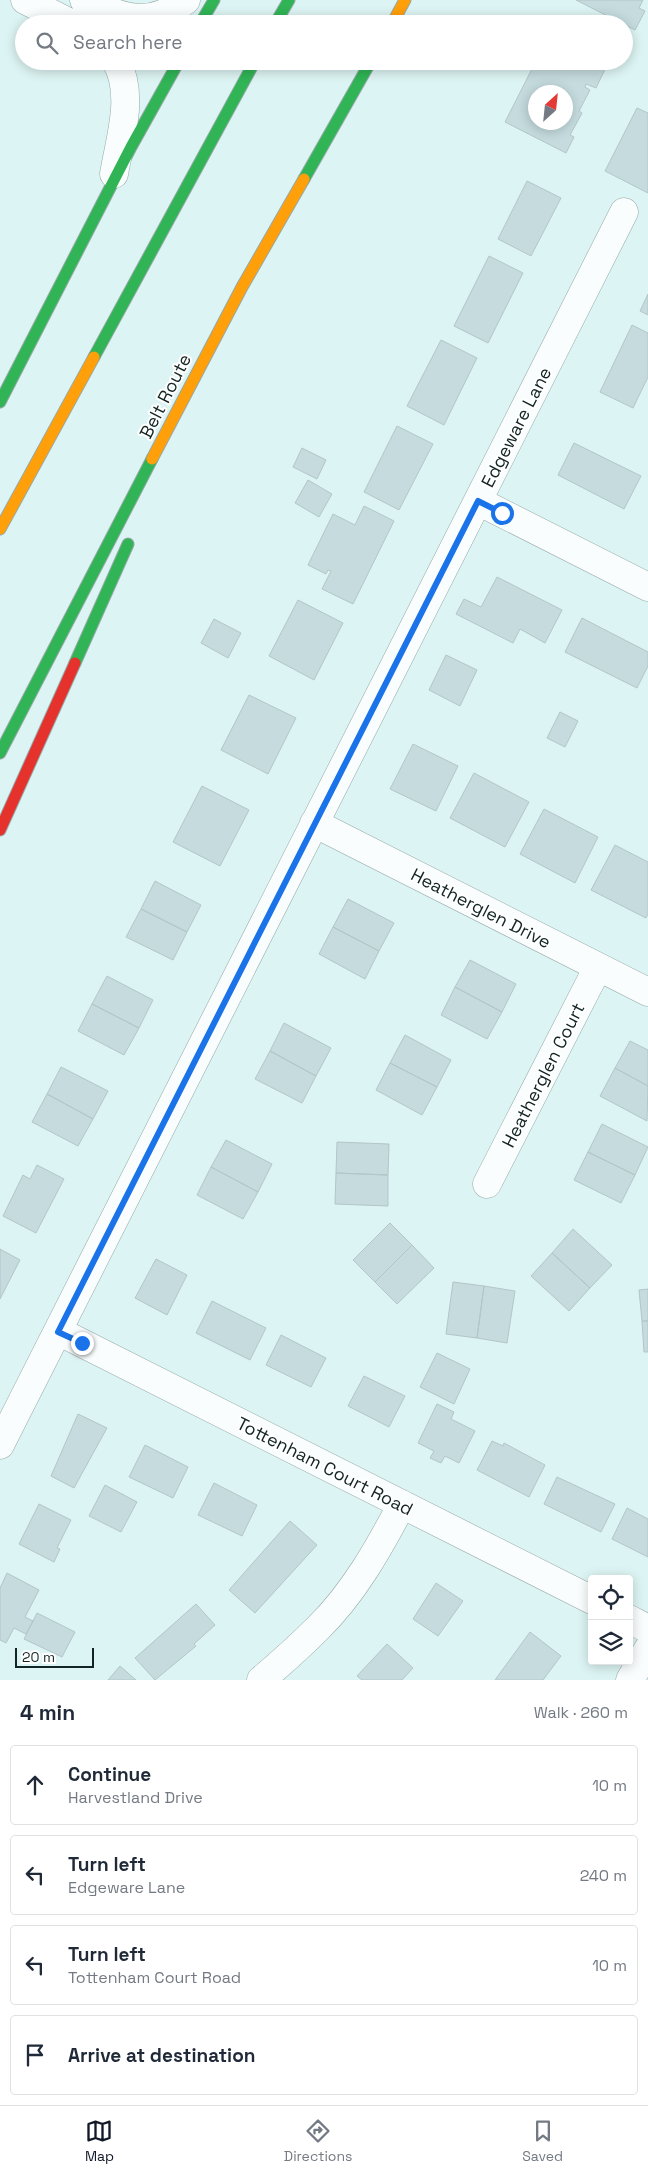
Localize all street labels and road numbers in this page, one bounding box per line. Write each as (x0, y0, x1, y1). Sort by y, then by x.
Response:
street label: Belt Route (134, 350, 196, 442)
street label: Edgeware Lane (476, 363, 556, 491)
street label: Heatherglen Drive (407, 863, 555, 953)
street label: Heatherglen Court (496, 999, 590, 1151)
street label: Tottenham Court Road (233, 1412, 417, 1520)

